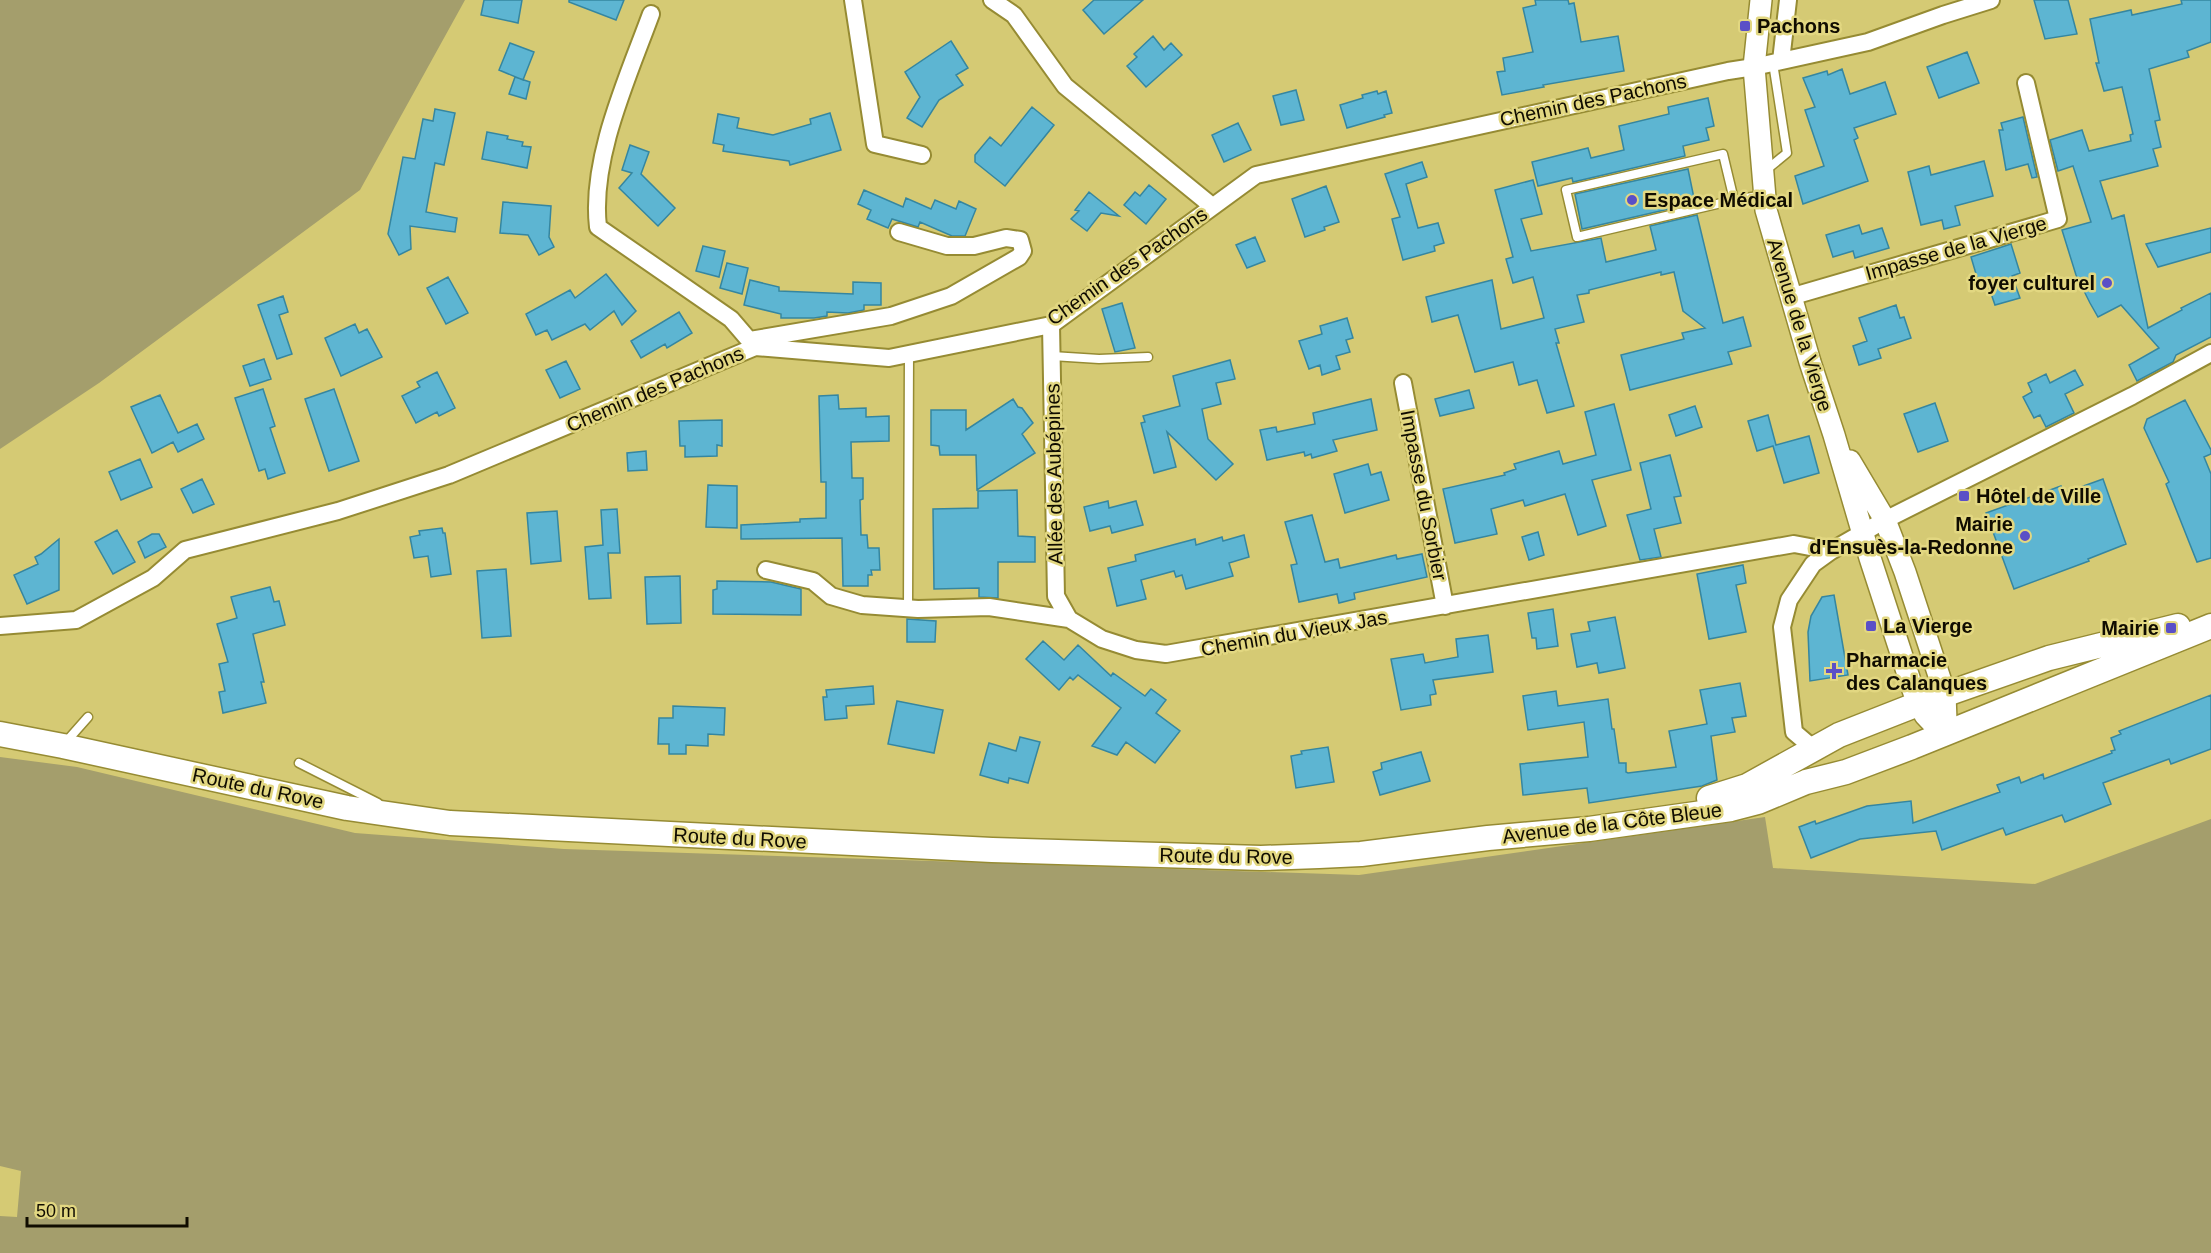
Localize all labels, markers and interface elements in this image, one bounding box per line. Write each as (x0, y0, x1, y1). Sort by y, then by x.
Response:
place label: Pachons (1757, 15, 1840, 37)
marker: Pachons (1738, 19, 1752, 33)
street label: Chemin des Pachons (1498, 69, 1688, 131)
place label: Espace Médical (1644, 189, 1793, 211)
marker: Espace Médical (1625, 193, 1639, 207)
street label: Chemin des Pachons (1043, 202, 1211, 330)
street label: Impasse de la Vierge (1863, 212, 2049, 284)
street label: Avenue de la Vierge (1763, 236, 1837, 414)
place label: foyer culturel (1968, 272, 2095, 294)
marker: foyer culturel (2100, 276, 2114, 290)
street label: Chemin des Pachons (563, 342, 747, 436)
street label: Allée des Aubépines (1041, 383, 1067, 565)
street label: Impasse du Sorbier (1397, 408, 1451, 583)
place label: Hôtel de Ville (1976, 485, 2101, 507)
marker: Hôtel de Ville (1957, 489, 1971, 503)
place label: Mairie d'Ensuès-la-Redonne (1809, 513, 2013, 558)
marker: Mairie d'Ensuès-la-Redonne (2018, 529, 2032, 543)
street label: Chemin du Vieux Jas (1199, 606, 1389, 660)
place label: La Vierge (1883, 615, 1973, 637)
place label: Mairie (2101, 617, 2159, 639)
marker: La Vierge (1864, 619, 1878, 633)
marker: Mairie (2164, 621, 2178, 635)
place label: Pharmacie des Calanques (1846, 649, 1987, 694)
marker: Pharmacie des Calanques (1827, 664, 1841, 678)
street label: Route du Rove (190, 763, 326, 813)
street label: Avenue de la Côte Bleue (1501, 799, 1723, 847)
street label: Route du Rove (673, 824, 807, 852)
street label: Route du Rove (1159, 844, 1293, 868)
scale bar (27, 1190, 188, 1228)
text: 50 m (36, 1201, 76, 1221)

